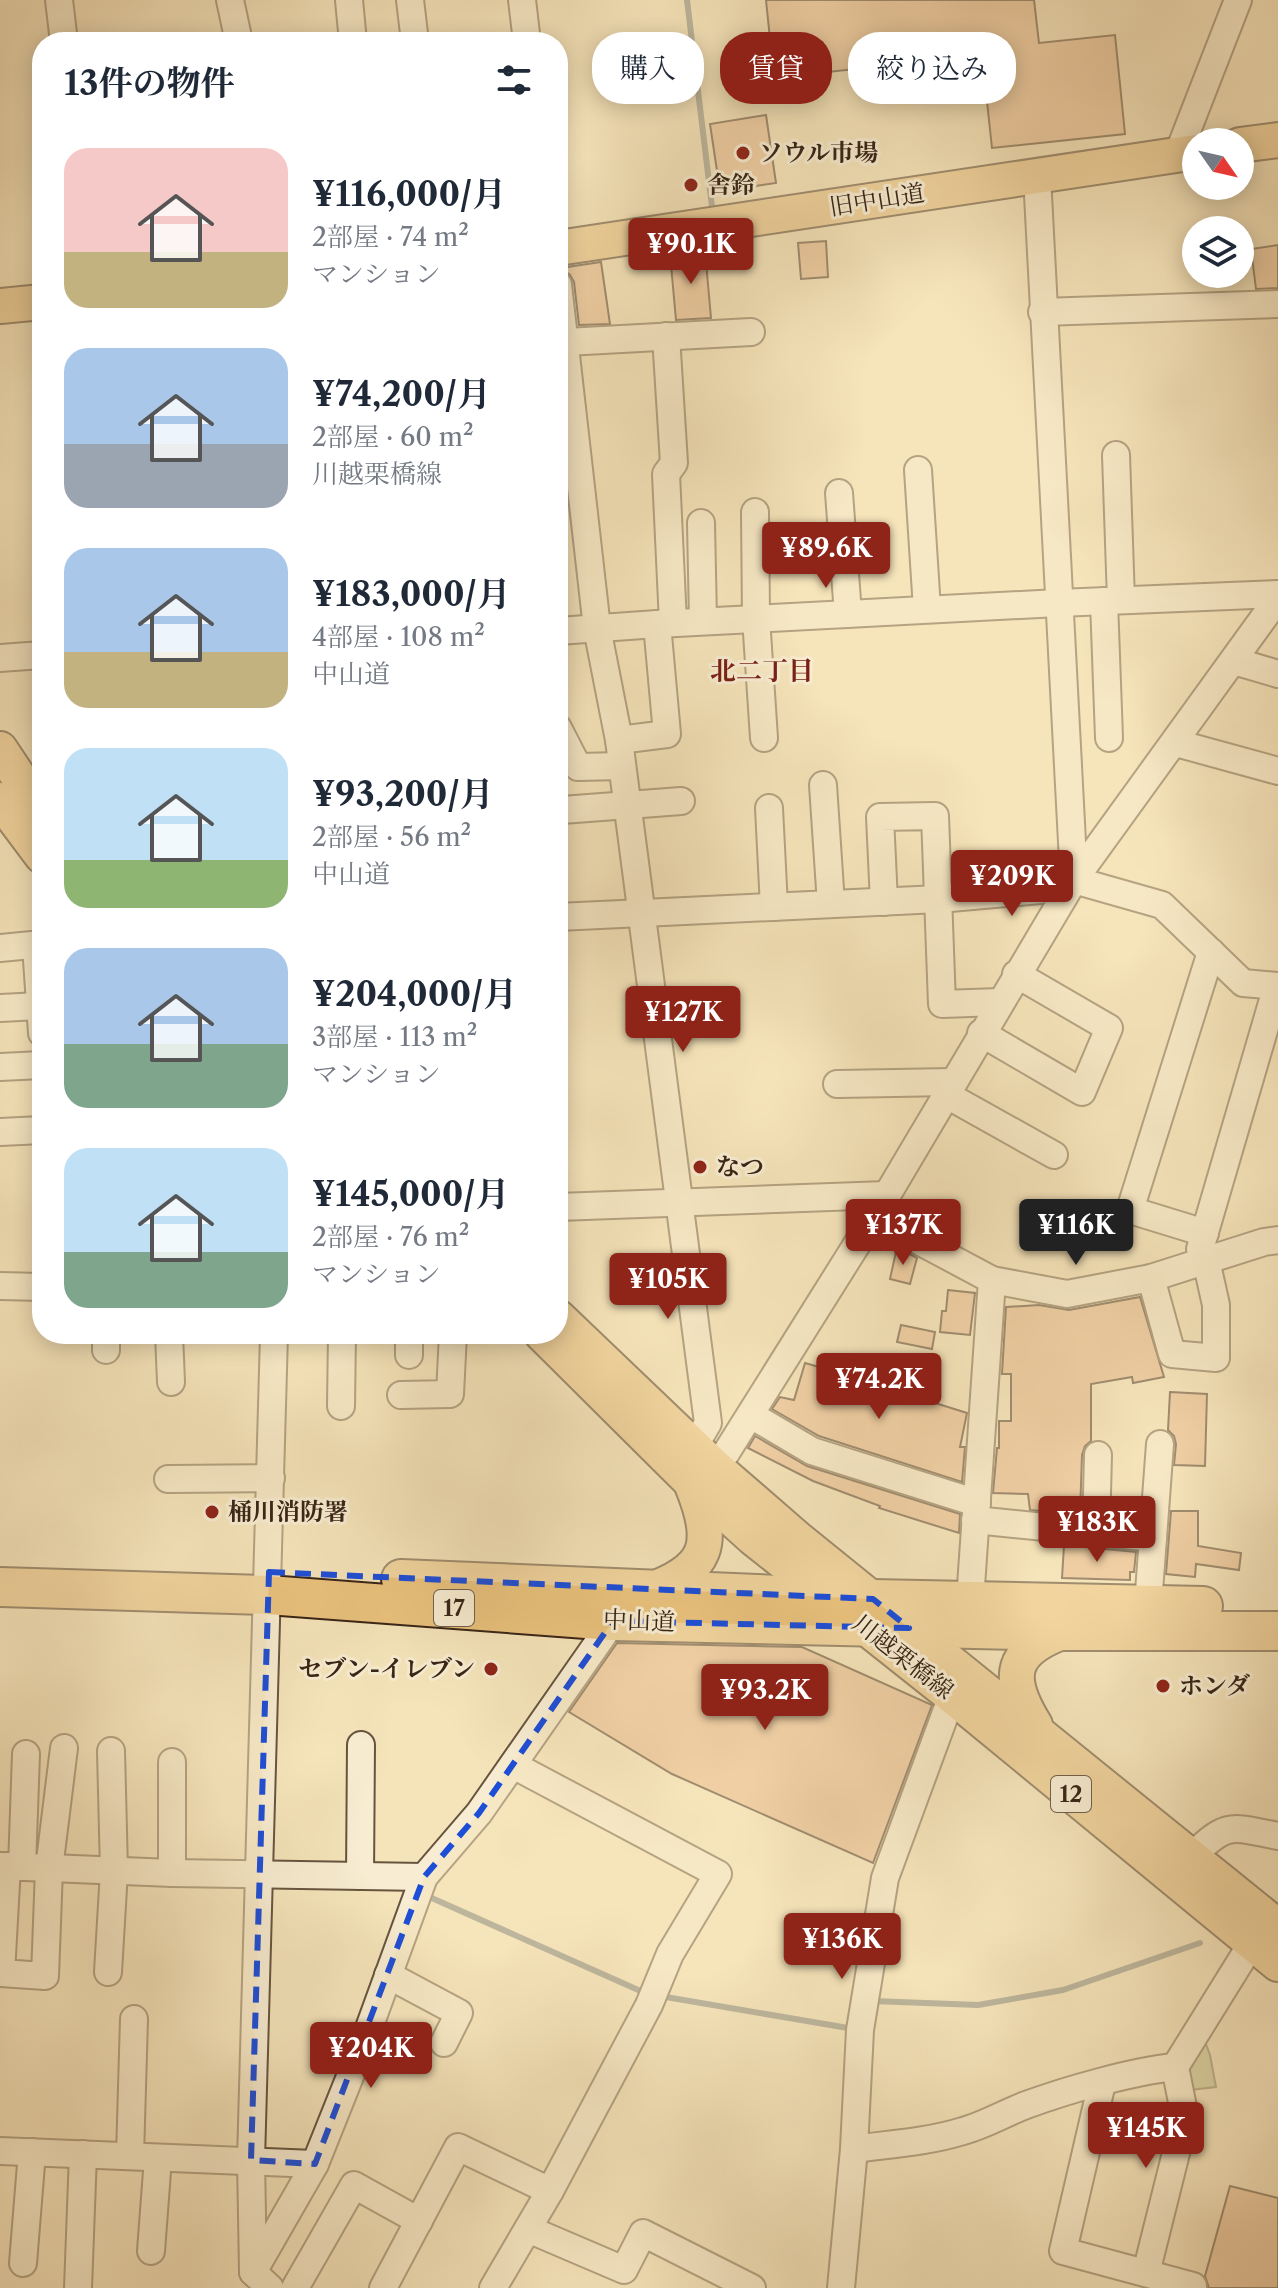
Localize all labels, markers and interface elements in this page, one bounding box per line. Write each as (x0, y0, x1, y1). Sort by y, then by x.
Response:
chip: 購入 (592, 32, 704, 104)
chip: 賃貸 (720, 32, 832, 104)
chip: 絞り込み (848, 32, 1016, 104)
icon: filters (492, 58, 536, 102)
text: 13件の物件 (64, 62, 235, 104)
north arrow (1182, 128, 1254, 200)
map controls (1182, 128, 1254, 288)
place label: ソウル市場 (759, 138, 878, 167)
marker: ソウル市場 (734, 144, 752, 162)
place label: 舎鈴 (707, 170, 755, 199)
text: ¥116,000/月 (312, 173, 506, 215)
marker: 舎鈴 (682, 176, 700, 194)
street label: 旧中山道 (827, 178, 927, 221)
icon: home (128, 180, 224, 276)
button: layers (1182, 216, 1254, 288)
pin: ¥90.1K (626, 218, 756, 286)
text: 2部屋 · 74 m² (312, 221, 469, 253)
text: ¥90.1K (646, 228, 736, 260)
text: マンション (312, 258, 441, 290)
text: ¥74,200/月 (312, 373, 491, 415)
icon: home (128, 380, 224, 476)
text: 2部屋 · 60 m² (312, 421, 474, 453)
text: 川越栗橋線 (312, 458, 442, 490)
pin: ¥89.6K (761, 522, 891, 590)
text: ¥89.6K (780, 532, 872, 564)
text: ¥183,000/月 (312, 573, 511, 615)
icon: home (128, 580, 224, 676)
text: 4部屋 · 108 m² (312, 621, 485, 653)
district label: 北二丁目 (710, 655, 814, 687)
text: 中山道 (312, 658, 390, 690)
text: ¥93,200/月 (312, 773, 494, 815)
icon: home (128, 780, 224, 876)
text: 2部屋 · 56 m² (312, 821, 471, 853)
pin: ¥209K (956, 850, 1068, 918)
text: 中山道 (312, 858, 390, 890)
text: ¥209K (969, 860, 1055, 892)
text: ¥204,000/月 (312, 973, 517, 1015)
icon: home (128, 980, 224, 1076)
pin: ¥127K (627, 986, 739, 1054)
text: ¥127K (643, 996, 723, 1028)
text: 3部屋 · 113 m² (312, 1021, 477, 1053)
text: マンション (312, 1058, 441, 1090)
place label: なつ (716, 1152, 764, 1181)
marker: なつ (691, 1158, 709, 1176)
text: ¥145,000/月 (312, 1173, 510, 1215)
icon: home (128, 1180, 224, 1276)
pin: ¥137K (847, 1199, 959, 1267)
pin: ¥116K (1020, 1199, 1132, 1267)
text: ¥137K (864, 1209, 942, 1241)
text: ¥116K (1037, 1209, 1115, 1241)
text: 2部屋 · 76 m² (312, 1221, 469, 1253)
pin: ¥105K (612, 1253, 724, 1321)
text: マンション (312, 1258, 441, 1290)
text: ¥105K (628, 1263, 708, 1295)
pin: ¥74.2K (814, 1353, 944, 1421)
text: ¥74.2K (834, 1363, 924, 1395)
pin: ¥183K (1041, 1496, 1153, 1564)
place label: 桶川消防署 (228, 1497, 348, 1526)
marker: 桶川消防署 (203, 1503, 221, 1521)
text: ¥183K (1057, 1506, 1137, 1538)
road number: 17 (434, 1590, 474, 1626)
street label: 中山道 (603, 1605, 676, 1636)
street label: 川越栗橋線 (847, 1608, 960, 1705)
place label: セブン-イレブン (298, 1654, 475, 1683)
marker: セブン-イレブン (482, 1660, 500, 1678)
pin: ¥93.2K (700, 1664, 830, 1732)
place label: ホンダ (1179, 1671, 1250, 1700)
text: ¥93.2K (719, 1674, 811, 1706)
marker: ホンダ (1154, 1677, 1172, 1695)
road number: 12 (1051, 1776, 1091, 1812)
pin: ¥136K (786, 1913, 898, 1981)
text: ¥136K (802, 1923, 882, 1955)
pin: ¥204K (315, 2022, 427, 2090)
text: ¥204K (328, 2032, 414, 2064)
pin: ¥145K (1090, 2102, 1202, 2170)
text: ¥145K (1106, 2112, 1186, 2144)

